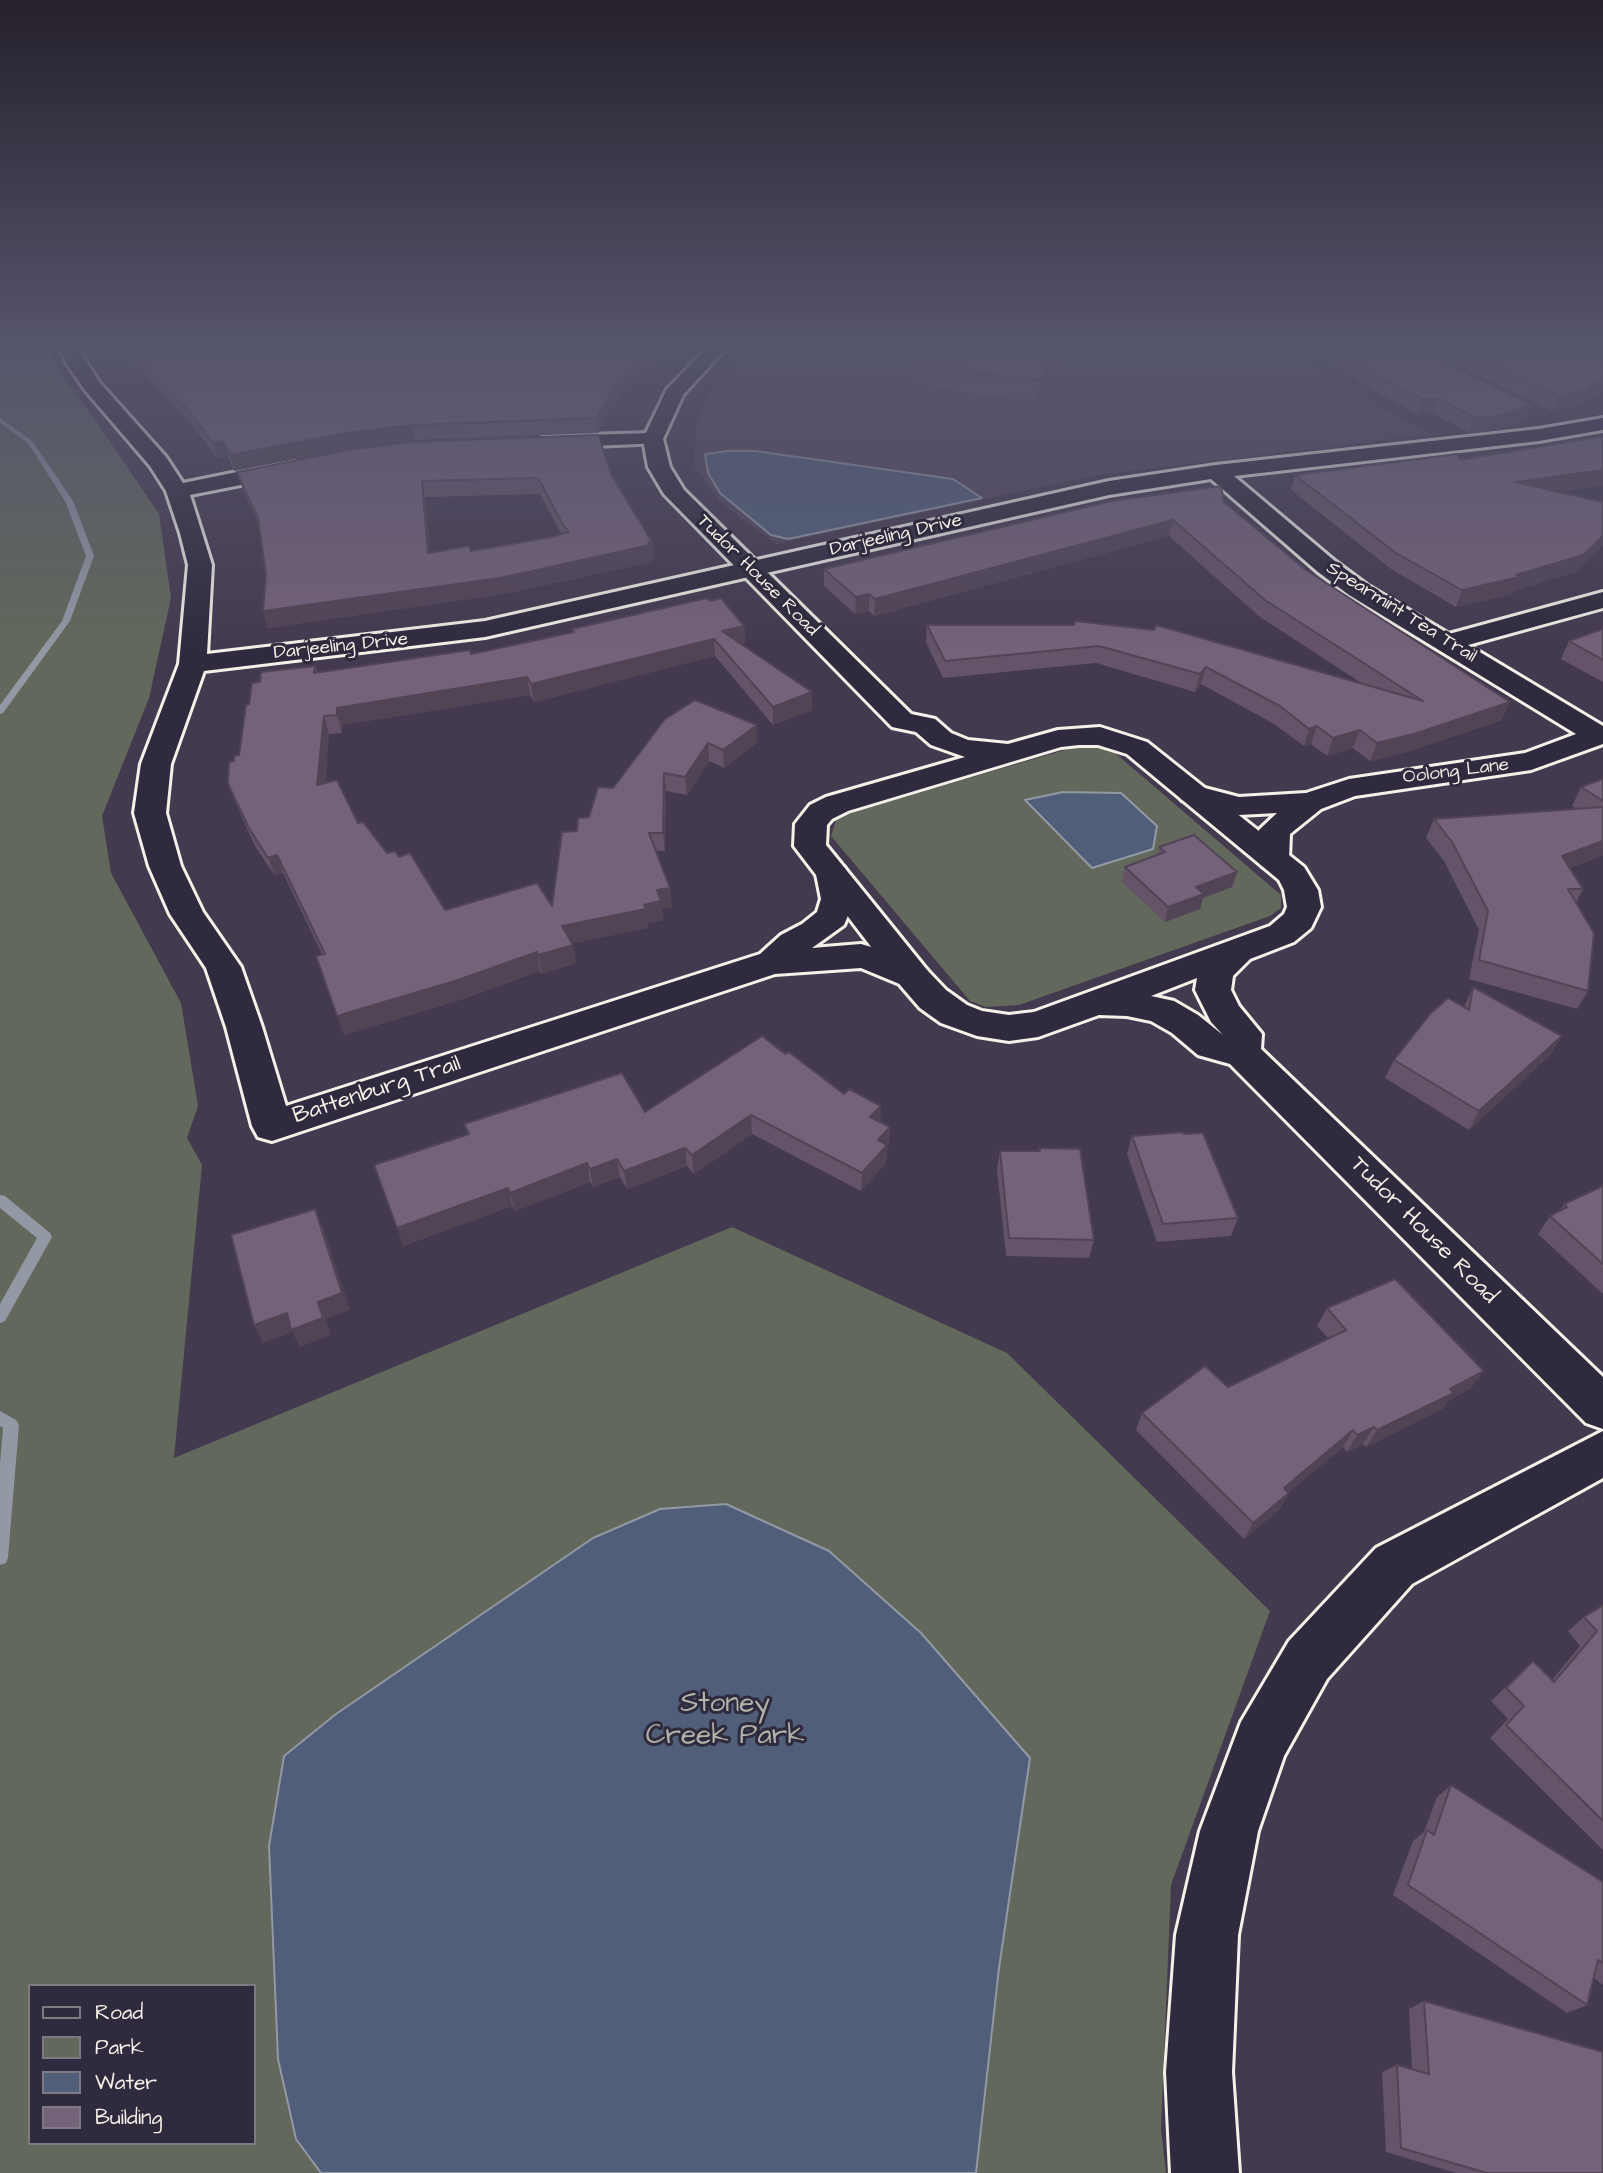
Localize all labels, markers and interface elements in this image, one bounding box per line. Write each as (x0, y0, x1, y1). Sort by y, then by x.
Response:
street label: Tudor House Road (691, 510, 823, 642)
street label: Darjeeling Drive (828, 510, 964, 562)
street label: Spearmint Tea Trail (1322, 558, 1480, 668)
street label: Darjeeling Drive (273, 629, 409, 665)
street label: Oolong Lane (1402, 754, 1510, 790)
street label: Battenburg Trail (290, 1051, 464, 1131)
street label: Tudor House Road (1344, 1152, 1502, 1310)
park label: Stoney Creek Park (646, 1688, 804, 1754)
legend (28, 1984, 256, 2145)
text: Road (95, 1998, 143, 2027)
text: Park (95, 2033, 144, 2062)
text: Water (95, 2068, 157, 2097)
text: Building (95, 2103, 162, 2132)

